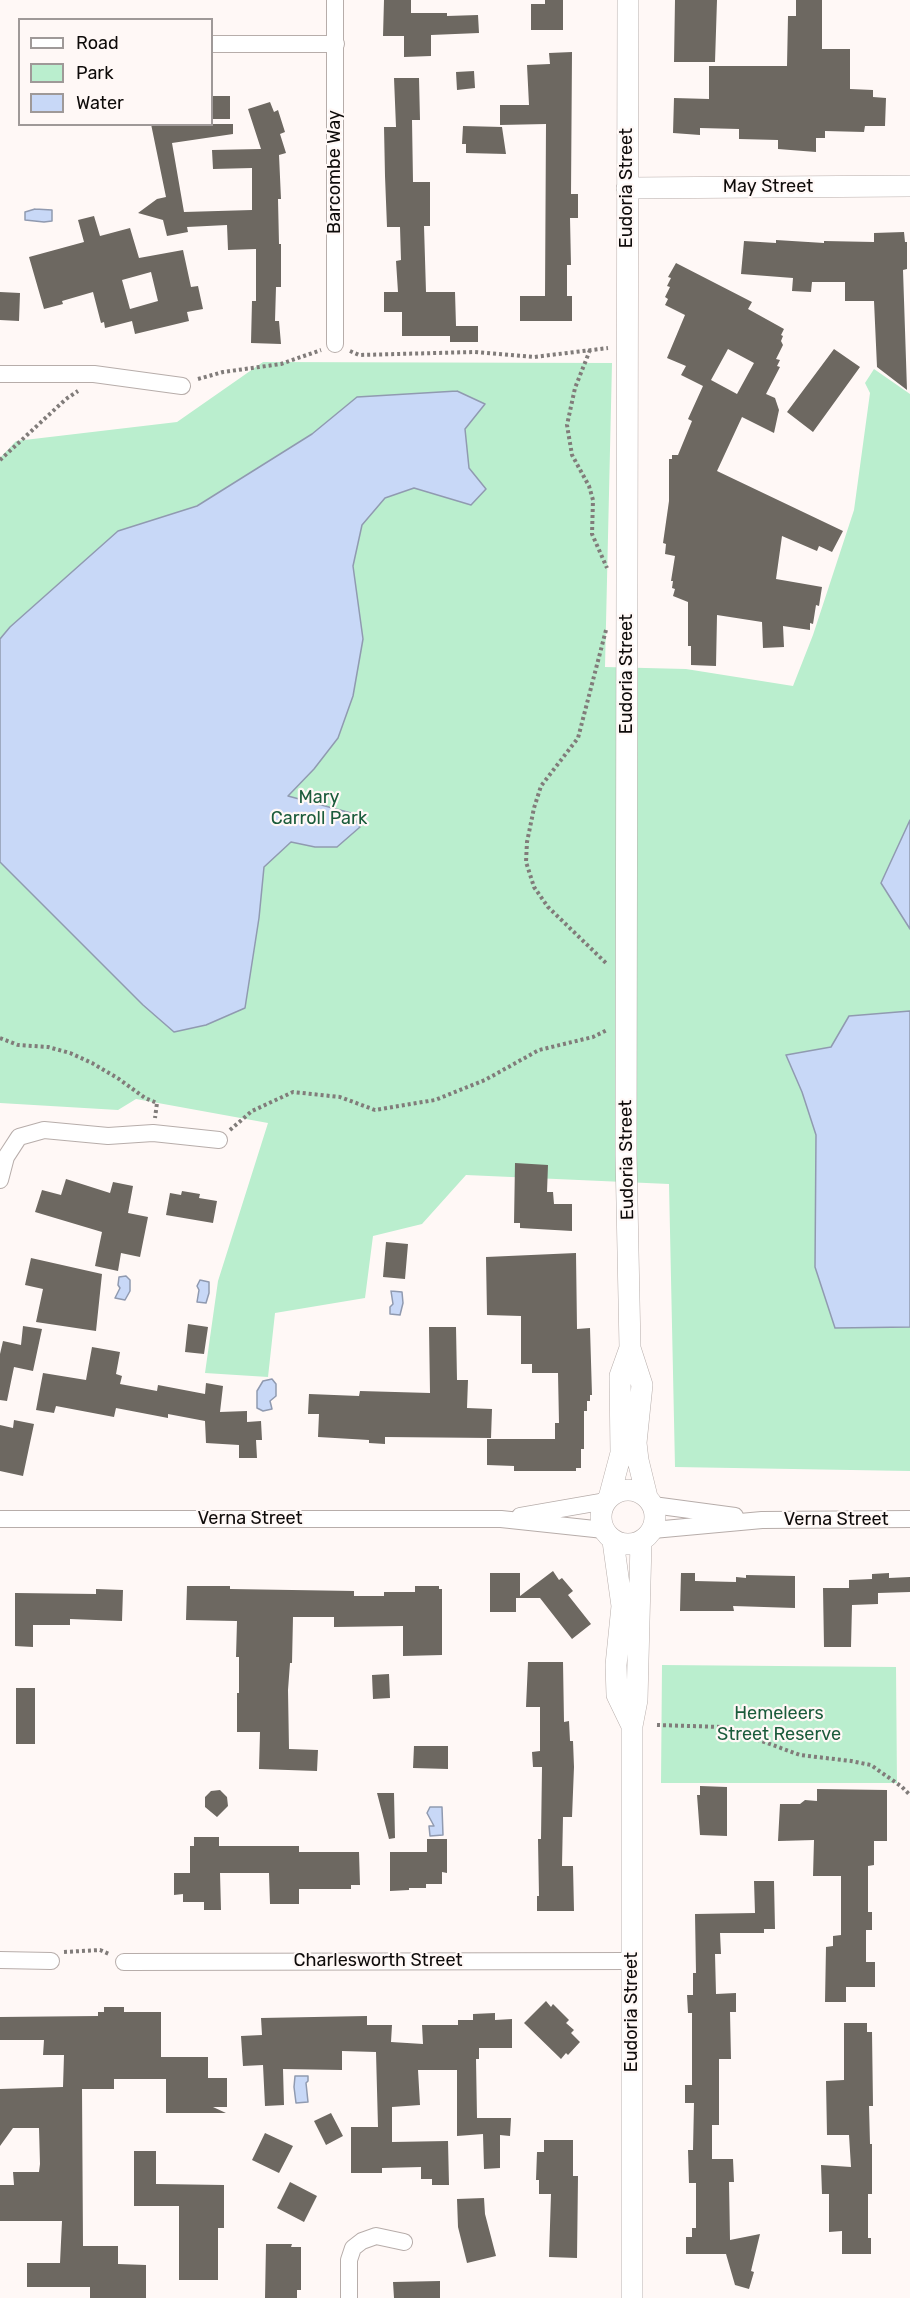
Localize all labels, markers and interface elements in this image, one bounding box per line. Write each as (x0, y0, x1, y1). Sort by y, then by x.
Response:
legend (18, 18, 213, 126)
text: Road (76, 32, 119, 54)
text: Park (76, 62, 113, 84)
text: Water (76, 92, 124, 114)
street label: Barcombe Way (324, 110, 346, 234)
street label: Eudoria Street (616, 128, 638, 248)
street label: May Street (723, 176, 813, 198)
street label: Eudoria Street (616, 614, 638, 734)
park label: Mary Carroll Park (271, 787, 367, 830)
street label: Eudoria Street (615, 1100, 639, 1220)
street label: Verna Street (197, 1508, 303, 1530)
street label: Verna Street (783, 1509, 889, 1531)
park label: Hemeleers Street Reserve (717, 1703, 841, 1746)
street label: Charlesworth Street (294, 1950, 462, 1972)
street label: Eudoria Street (621, 1952, 643, 2072)

